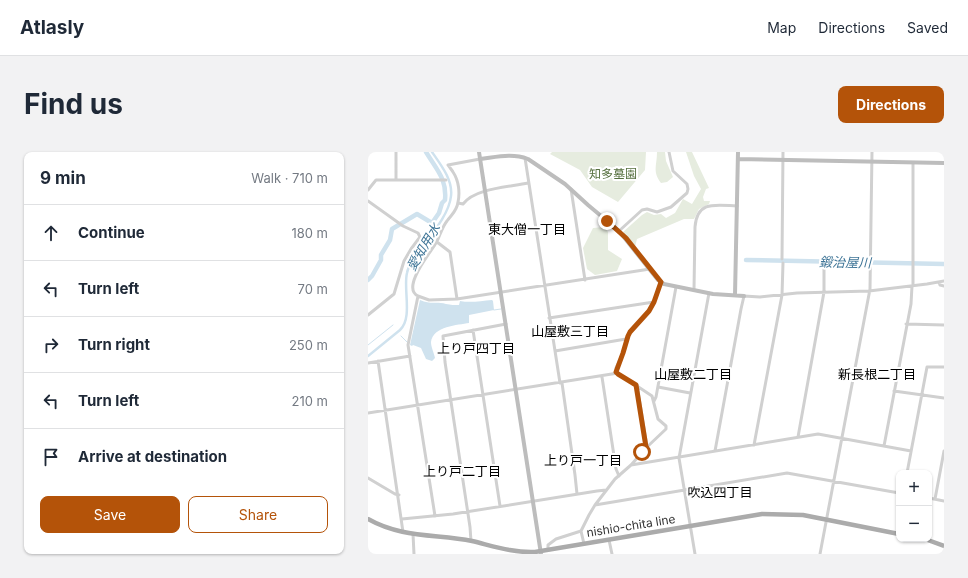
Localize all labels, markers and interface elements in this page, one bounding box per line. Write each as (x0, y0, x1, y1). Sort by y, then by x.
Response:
text: Atlasly (20, 16, 84, 39)
text: Map (767, 19, 796, 36)
text: Directions (818, 19, 885, 36)
text: Saved (907, 19, 948, 36)
button: Directions (838, 86, 944, 123)
text: Find us (24, 87, 123, 121)
park label: 知多墓園 (589, 166, 637, 181)
text: 9 min (40, 168, 86, 188)
text: Walk · 710 m (251, 170, 328, 186)
route end (598, 212, 616, 230)
water label: 愛知用水 (403, 219, 444, 273)
district label: 東大僧一丁目 (488, 221, 566, 237)
icon: ahead (40, 222, 62, 244)
text: Continue (78, 223, 145, 242)
text: 180 m (291, 225, 328, 241)
water label: 鍛治屋川 (819, 254, 873, 270)
icon: left (40, 278, 62, 300)
text: Turn left (78, 279, 139, 298)
text: 70 m (298, 281, 328, 297)
district label: 山屋敷三丁目 (531, 323, 609, 339)
icon: right (40, 334, 62, 356)
text: Turn right (78, 335, 150, 354)
text: 250 m (289, 337, 328, 353)
district label: 上り戸四丁目 (437, 340, 515, 356)
district label: 山屋敷二丁目 (654, 366, 732, 382)
district label: 新長根二丁目 (838, 366, 916, 382)
icon: left (40, 390, 62, 412)
text: Turn left (78, 391, 139, 410)
text: 210 m (292, 393, 328, 409)
route start (633, 443, 651, 461)
icon: arrive (40, 446, 62, 468)
text: Arrive at destination (78, 447, 227, 466)
district label: 上り戸一丁目 (544, 452, 622, 468)
district label: 上り戸二丁目 (423, 463, 501, 479)
map controls (896, 470, 932, 542)
button: + (896, 470, 932, 506)
district label: 吹込四丁目 (687, 484, 753, 500)
button: Save (40, 496, 180, 533)
button: Share (188, 496, 328, 533)
button: − (896, 506, 932, 542)
street label: nishio-chita line (585, 511, 676, 540)

